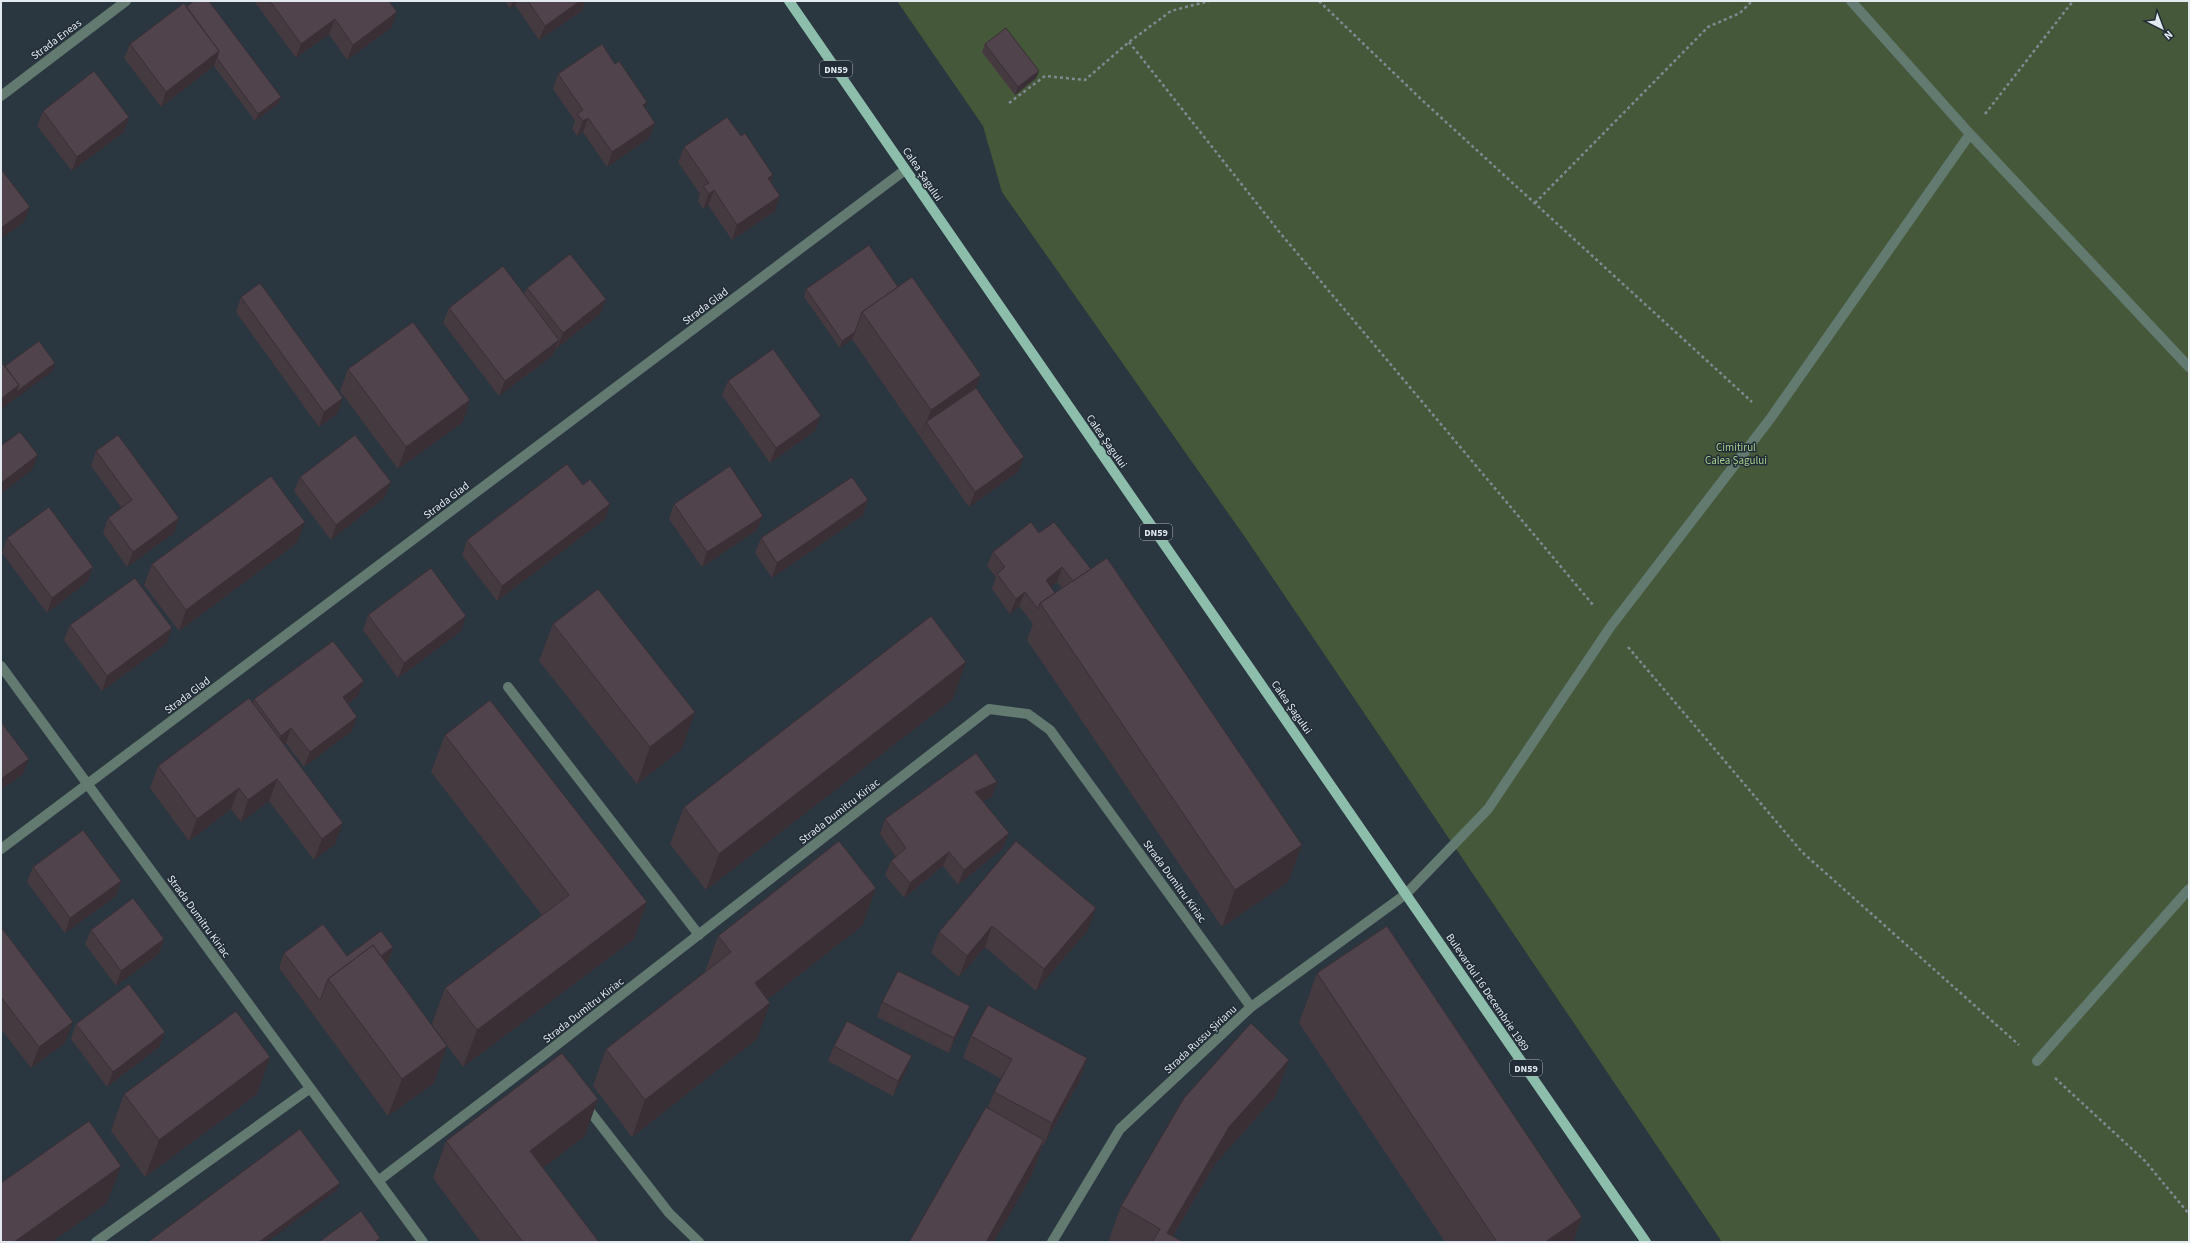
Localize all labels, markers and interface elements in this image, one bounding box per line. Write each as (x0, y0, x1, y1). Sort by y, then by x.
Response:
north arrow (2142, 8, 2182, 48)
street label: Strada Eneas (28, 15, 85, 63)
text: N (2161, 27, 2176, 43)
road number: DN59 (820, 61, 852, 77)
street label: Calea Șagului (899, 144, 946, 204)
street label: Strada Glad (679, 284, 731, 328)
street label: Calea Șagului (1083, 412, 1131, 471)
park label: Cimitirul Calea Șagului (1705, 440, 1767, 468)
street label: Strada Glad (420, 478, 472, 522)
road number: DN59 (1140, 524, 1172, 540)
street label: Strada Glad (161, 673, 213, 717)
street label: Calea Șagului (1268, 678, 1316, 737)
street label: Strada Dumitru Kiriac (796, 775, 883, 848)
street label: Strada Dumitru Kiriac (1140, 837, 1210, 926)
street label: Strada Dumitru Kiriac (164, 872, 234, 961)
street label: Bulevardul 16 Decembrie 1989 (1443, 931, 1533, 1054)
street label: Strada Dumitru Kiriac (540, 974, 627, 1047)
street label: Strada Russu Șirianu (1161, 1002, 1240, 1077)
road number: DN59 (1510, 1060, 1542, 1076)

